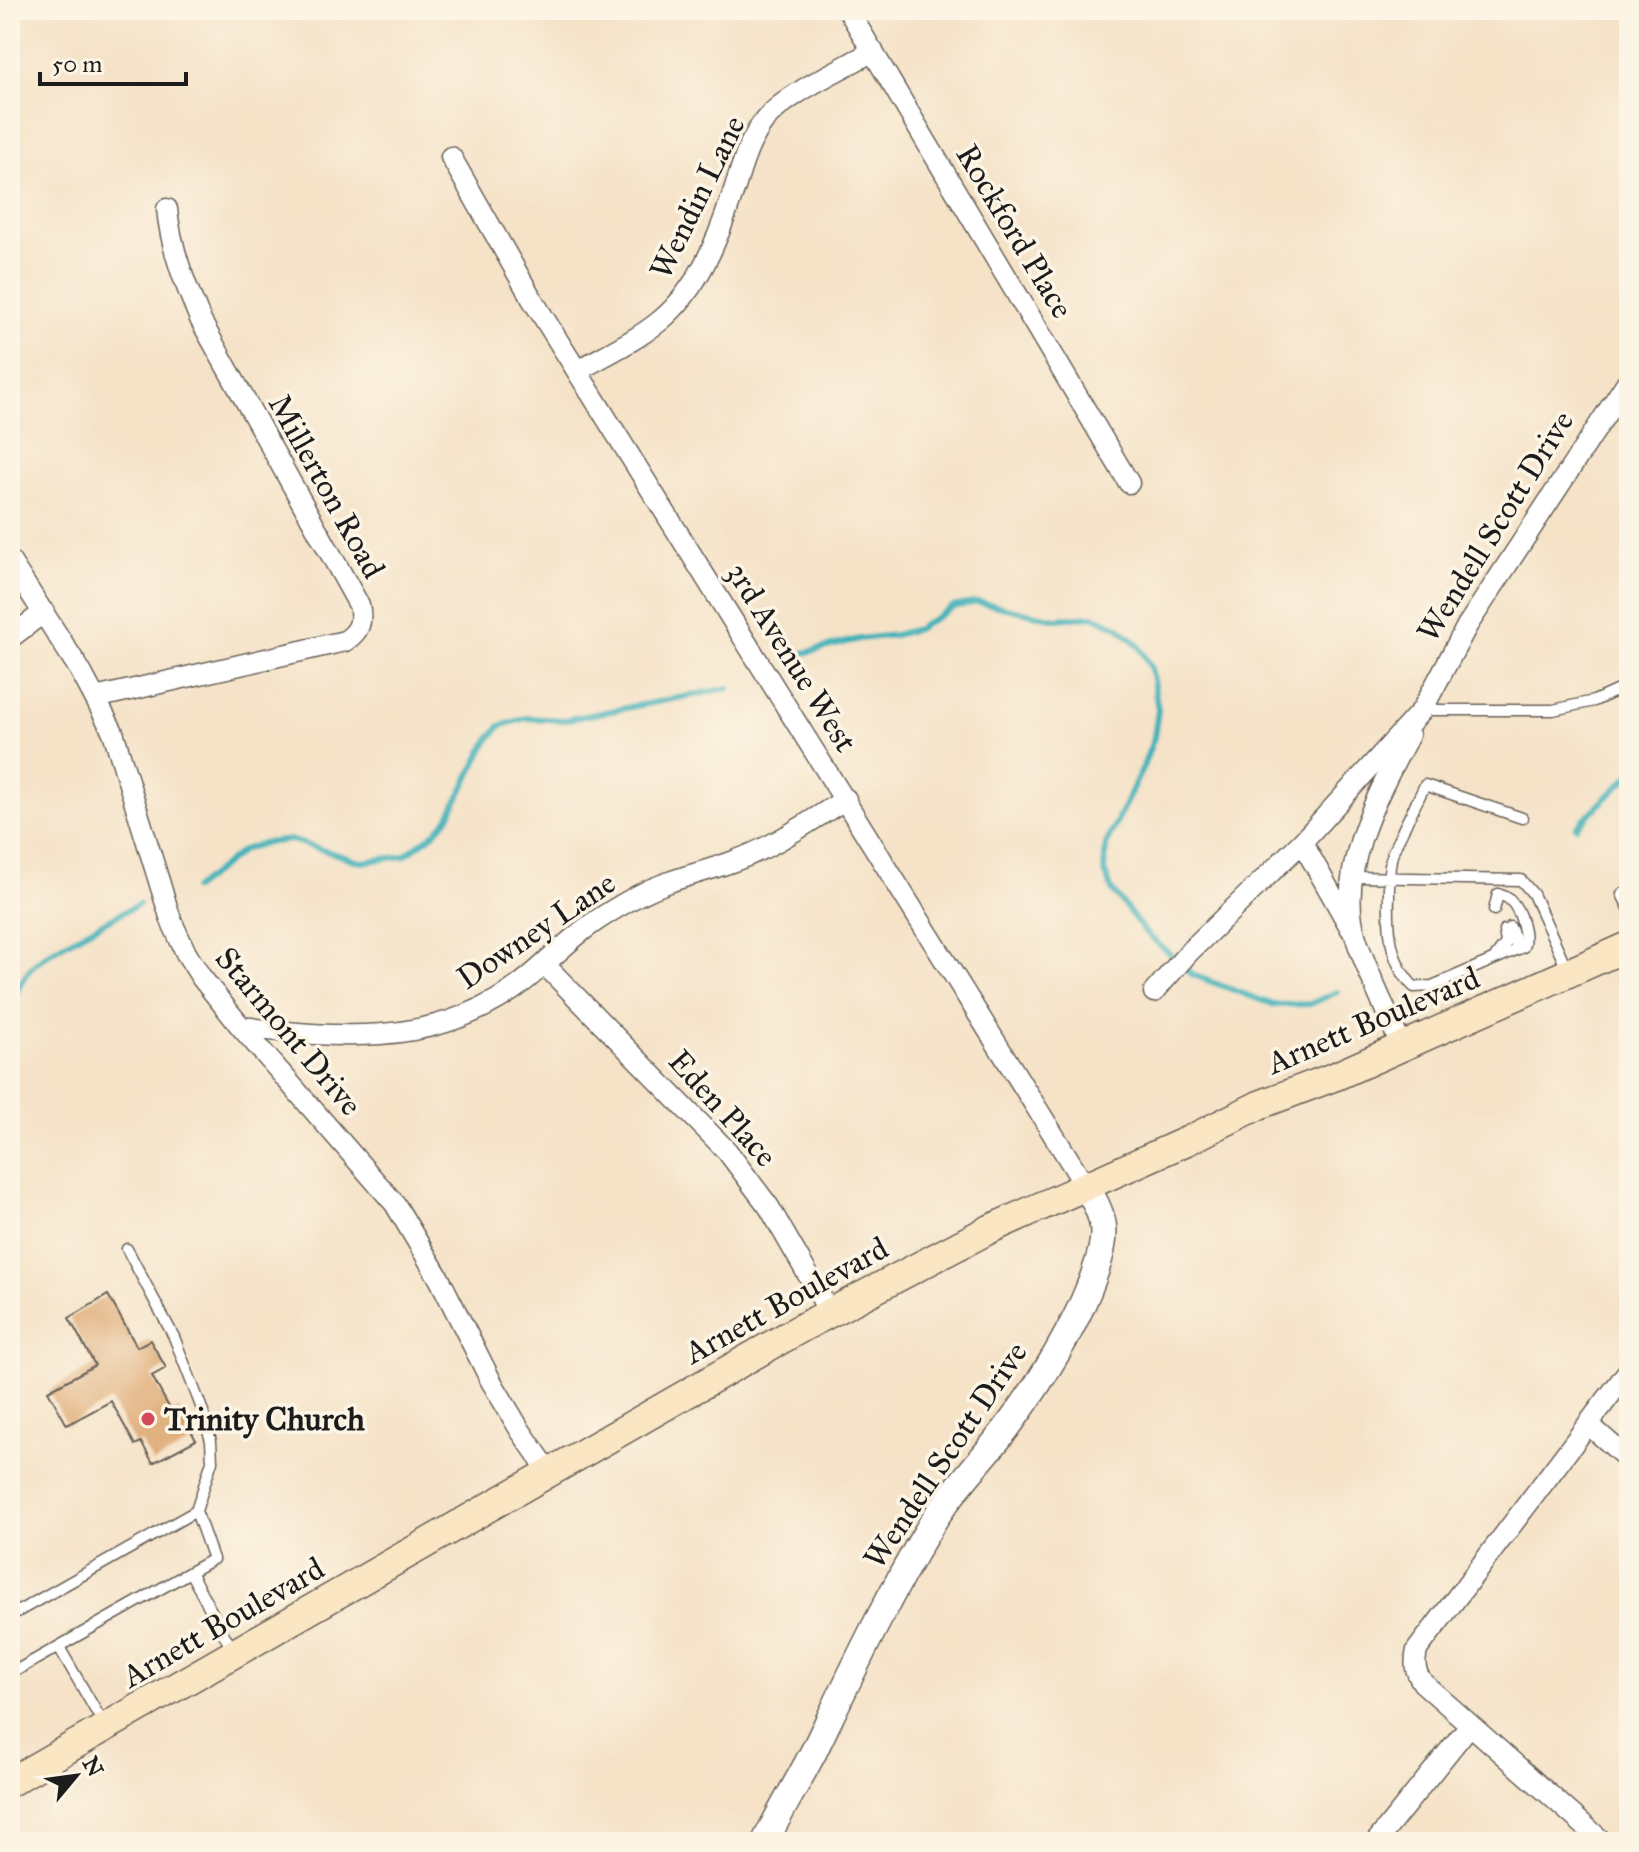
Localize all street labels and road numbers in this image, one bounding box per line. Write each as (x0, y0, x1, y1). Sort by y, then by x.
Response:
street label: Wendin Lane (641, 109, 754, 285)
street label: Rockford Place (947, 137, 1082, 325)
street label: Millerton Road (260, 387, 393, 585)
street label: Wendell Scott Drive (1409, 404, 1582, 649)
street label: 3rd Avenue West (718, 555, 865, 759)
street label: Downey Lane (450, 863, 623, 998)
street label: Starmont Drive (207, 939, 370, 1123)
street label: Arnett Boulevard (1259, 958, 1485, 1083)
street label: Eden Place (660, 1042, 785, 1175)
street label: Arnett Boulevard (676, 1228, 895, 1373)
street label: Wendell Scott Drive (855, 1334, 1036, 1576)
street label: Arnett Boulevard (114, 1549, 331, 1697)

